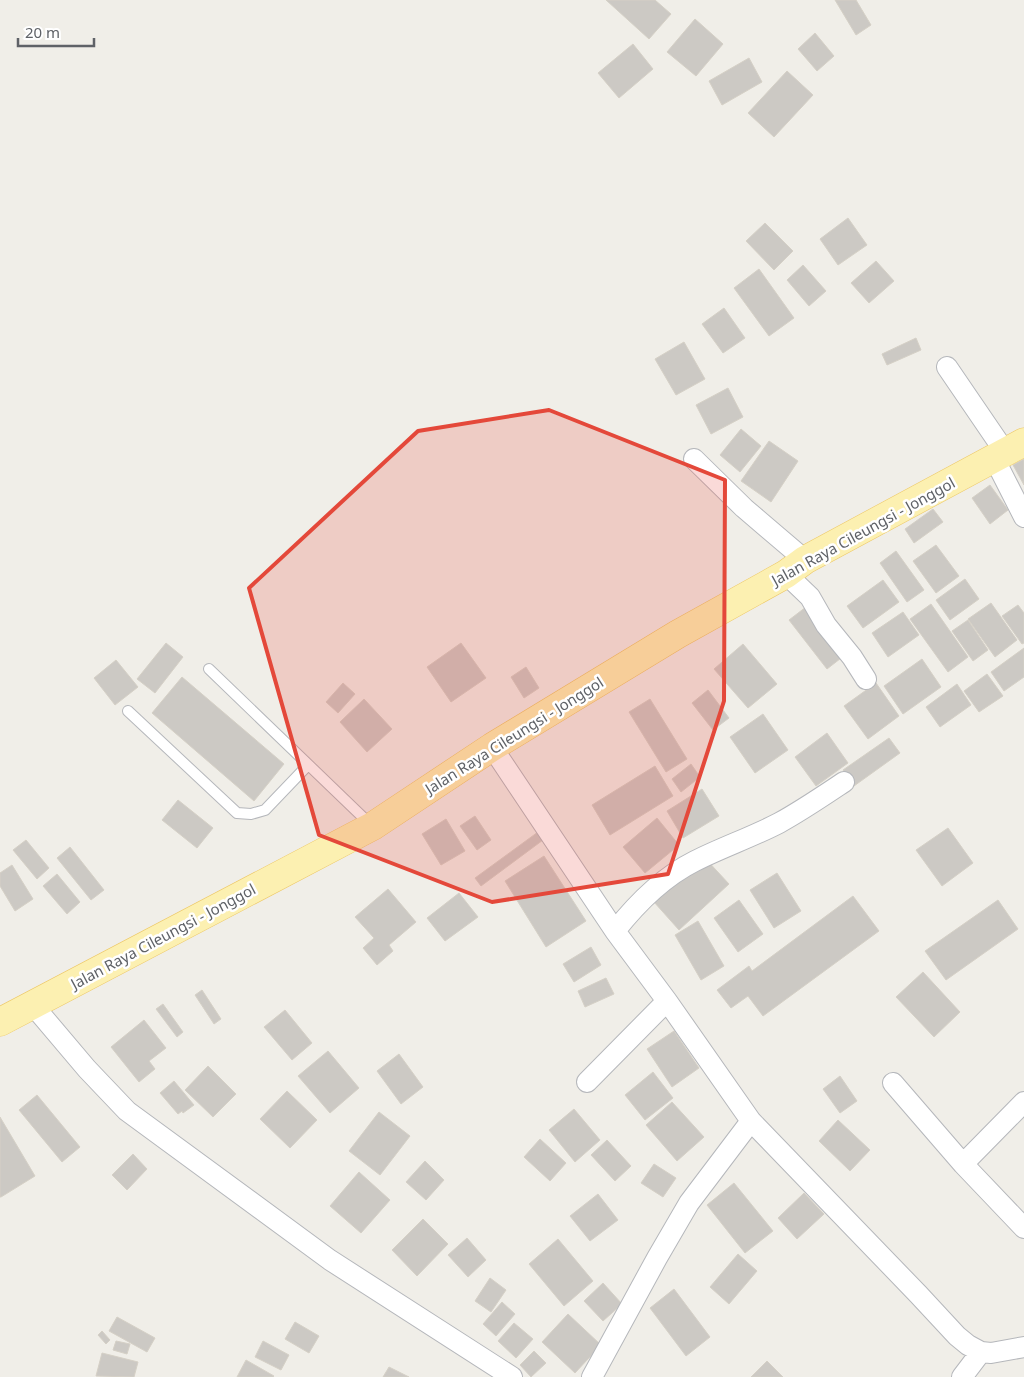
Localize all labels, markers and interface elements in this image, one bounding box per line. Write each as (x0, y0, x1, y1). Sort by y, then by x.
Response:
scale bar (18, 15, 94, 47)
text: 20 m (25, 22, 60, 42)
street label: Jalan Raya Cileungsi - Jonggol (766, 472, 958, 591)
street label: Jalan Raya Cileungsi - Jonggol (419, 672, 607, 799)
street label: Jalan Raya Cileungsi - Jonggol (65, 879, 259, 994)

